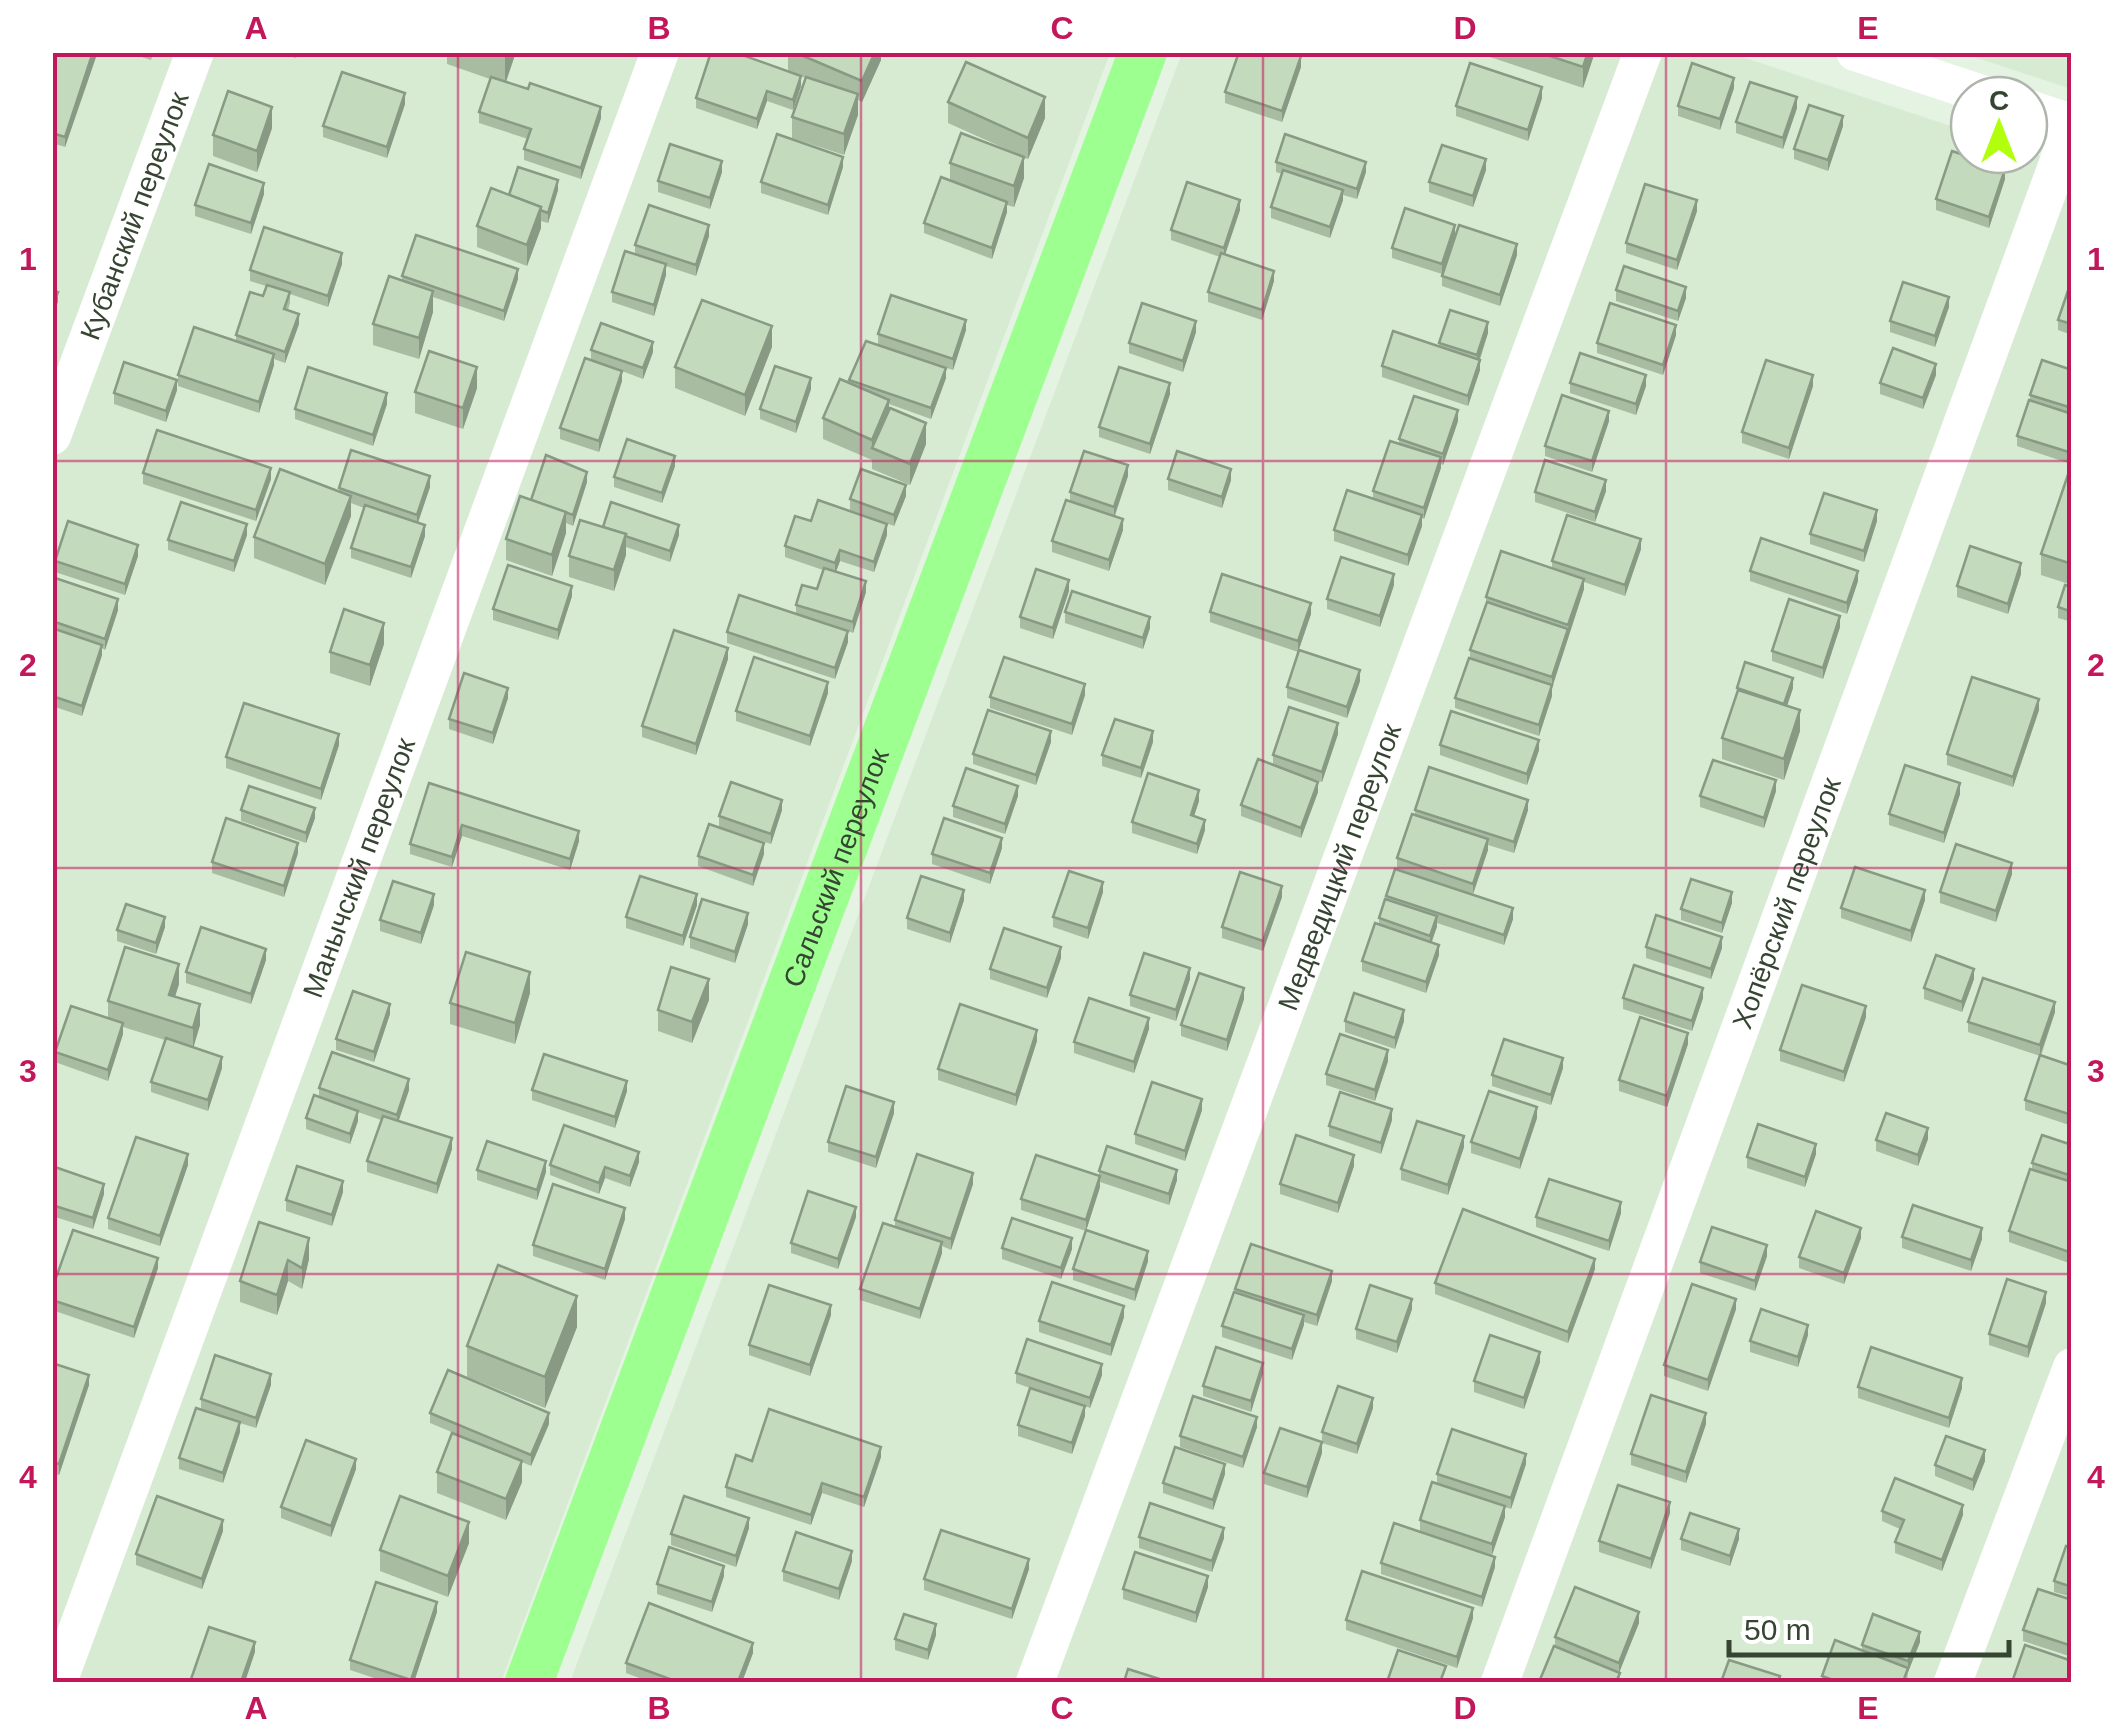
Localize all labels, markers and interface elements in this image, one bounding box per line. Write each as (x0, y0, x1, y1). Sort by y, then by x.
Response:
text: A (244, 10, 268, 46)
text: B (647, 10, 671, 46)
text: C (1050, 10, 1074, 46)
text: D (1453, 10, 1477, 46)
text: E (1857, 10, 1879, 46)
north arrow (1949, 75, 2049, 175)
text: С (1989, 85, 2009, 116)
street label: Кубанский переулок (74, 87, 194, 344)
text: 1 (19, 241, 37, 277)
text: 1 (2087, 241, 2105, 277)
text: 2 (19, 647, 37, 683)
text: 2 (2087, 647, 2105, 683)
street label: Медведицкий переулок (1272, 719, 1407, 1014)
street label: Манычский переулок (297, 733, 421, 1002)
street label: Сальский переулок (777, 744, 895, 991)
street label: Хопёрский переулок (1726, 772, 1847, 1033)
text: 3 (19, 1053, 37, 1089)
text: 3 (2087, 1053, 2105, 1089)
text: 4 (19, 1459, 37, 1495)
text: 4 (2087, 1459, 2105, 1495)
scale bar (1729, 1595, 2009, 1657)
text: 50 m (1744, 1613, 1811, 1646)
text: A (244, 1690, 268, 1726)
text: B (647, 1690, 671, 1726)
text: C (1050, 1690, 1074, 1726)
text: D (1453, 1690, 1477, 1726)
text: E (1857, 1690, 1879, 1726)

